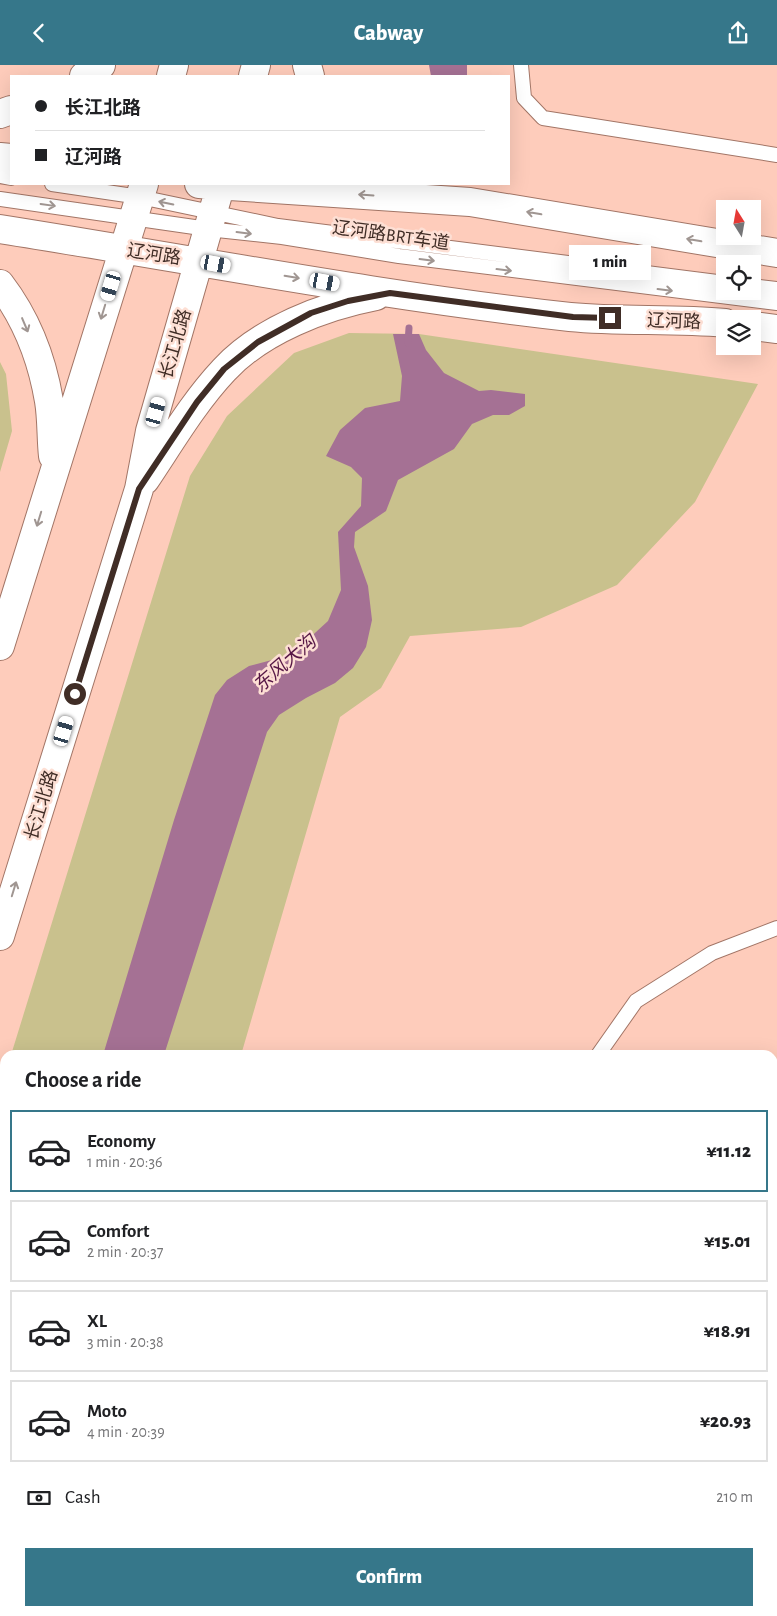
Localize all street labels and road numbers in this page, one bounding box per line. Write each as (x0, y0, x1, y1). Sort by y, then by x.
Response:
street label: 辽河路BRT车道 (331, 217, 451, 253)
street label: 辽河路 (126, 240, 182, 268)
street label: 长江北路 (155, 307, 195, 381)
street label: 辽河路 (647, 310, 701, 332)
street label: 长江北路 (21, 768, 61, 842)

